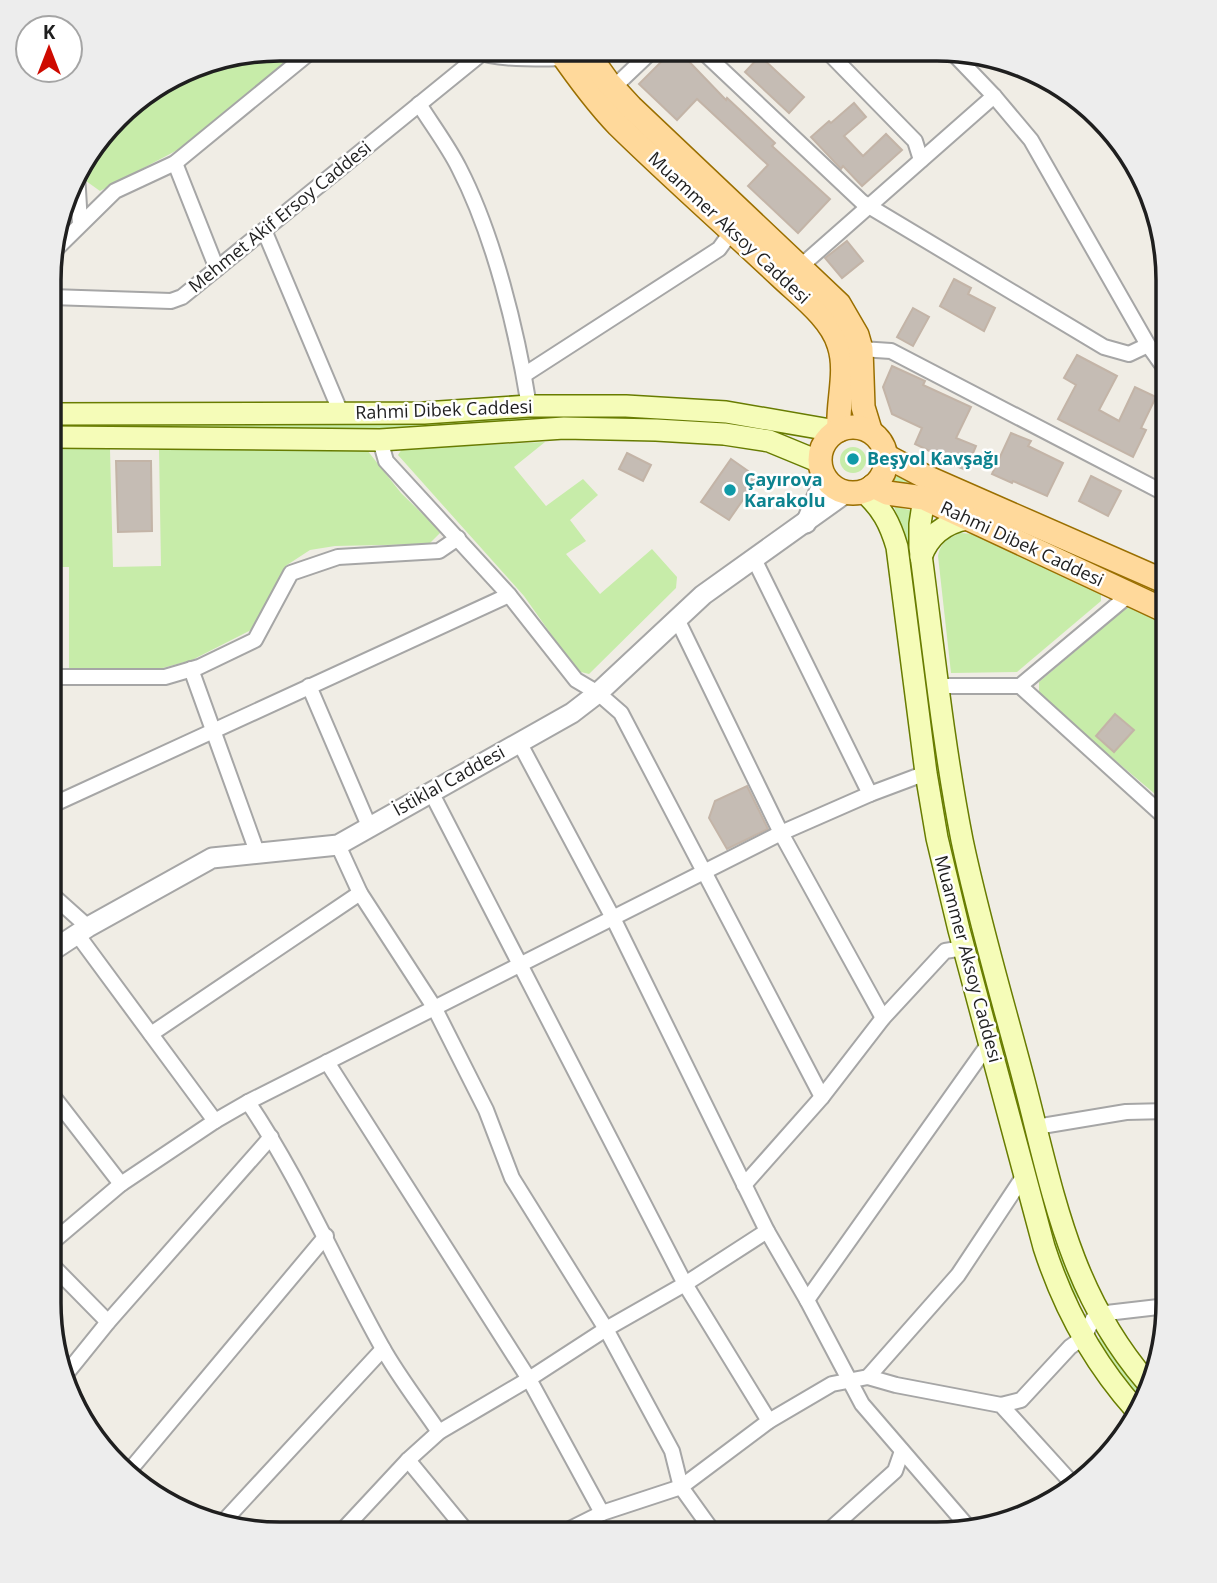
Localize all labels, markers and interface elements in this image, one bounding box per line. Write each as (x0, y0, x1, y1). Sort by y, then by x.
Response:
north arrow (14, 14, 84, 84)
text: K (43, 19, 56, 45)
street label: Mehmet Akif Ersoy Caddesi (183, 135, 376, 297)
street label: Muammer Aksoy Caddesi (644, 146, 816, 309)
street label: Rahmi Dibek Caddesi (355, 394, 533, 424)
place label: Beşyol Kavşağı (867, 446, 999, 470)
marker: Beşyol Kavşağı (845, 451, 861, 467)
place label: Çayırova Karakolu (744, 467, 826, 512)
marker: Çayırova Karakolu (722, 482, 738, 498)
street label: Rahmi Dibek Caddesi (937, 495, 1108, 591)
street label: İstiklal Caddesi (388, 739, 509, 821)
street label: Muammer Aksoy Caddesi (930, 853, 1008, 1065)

